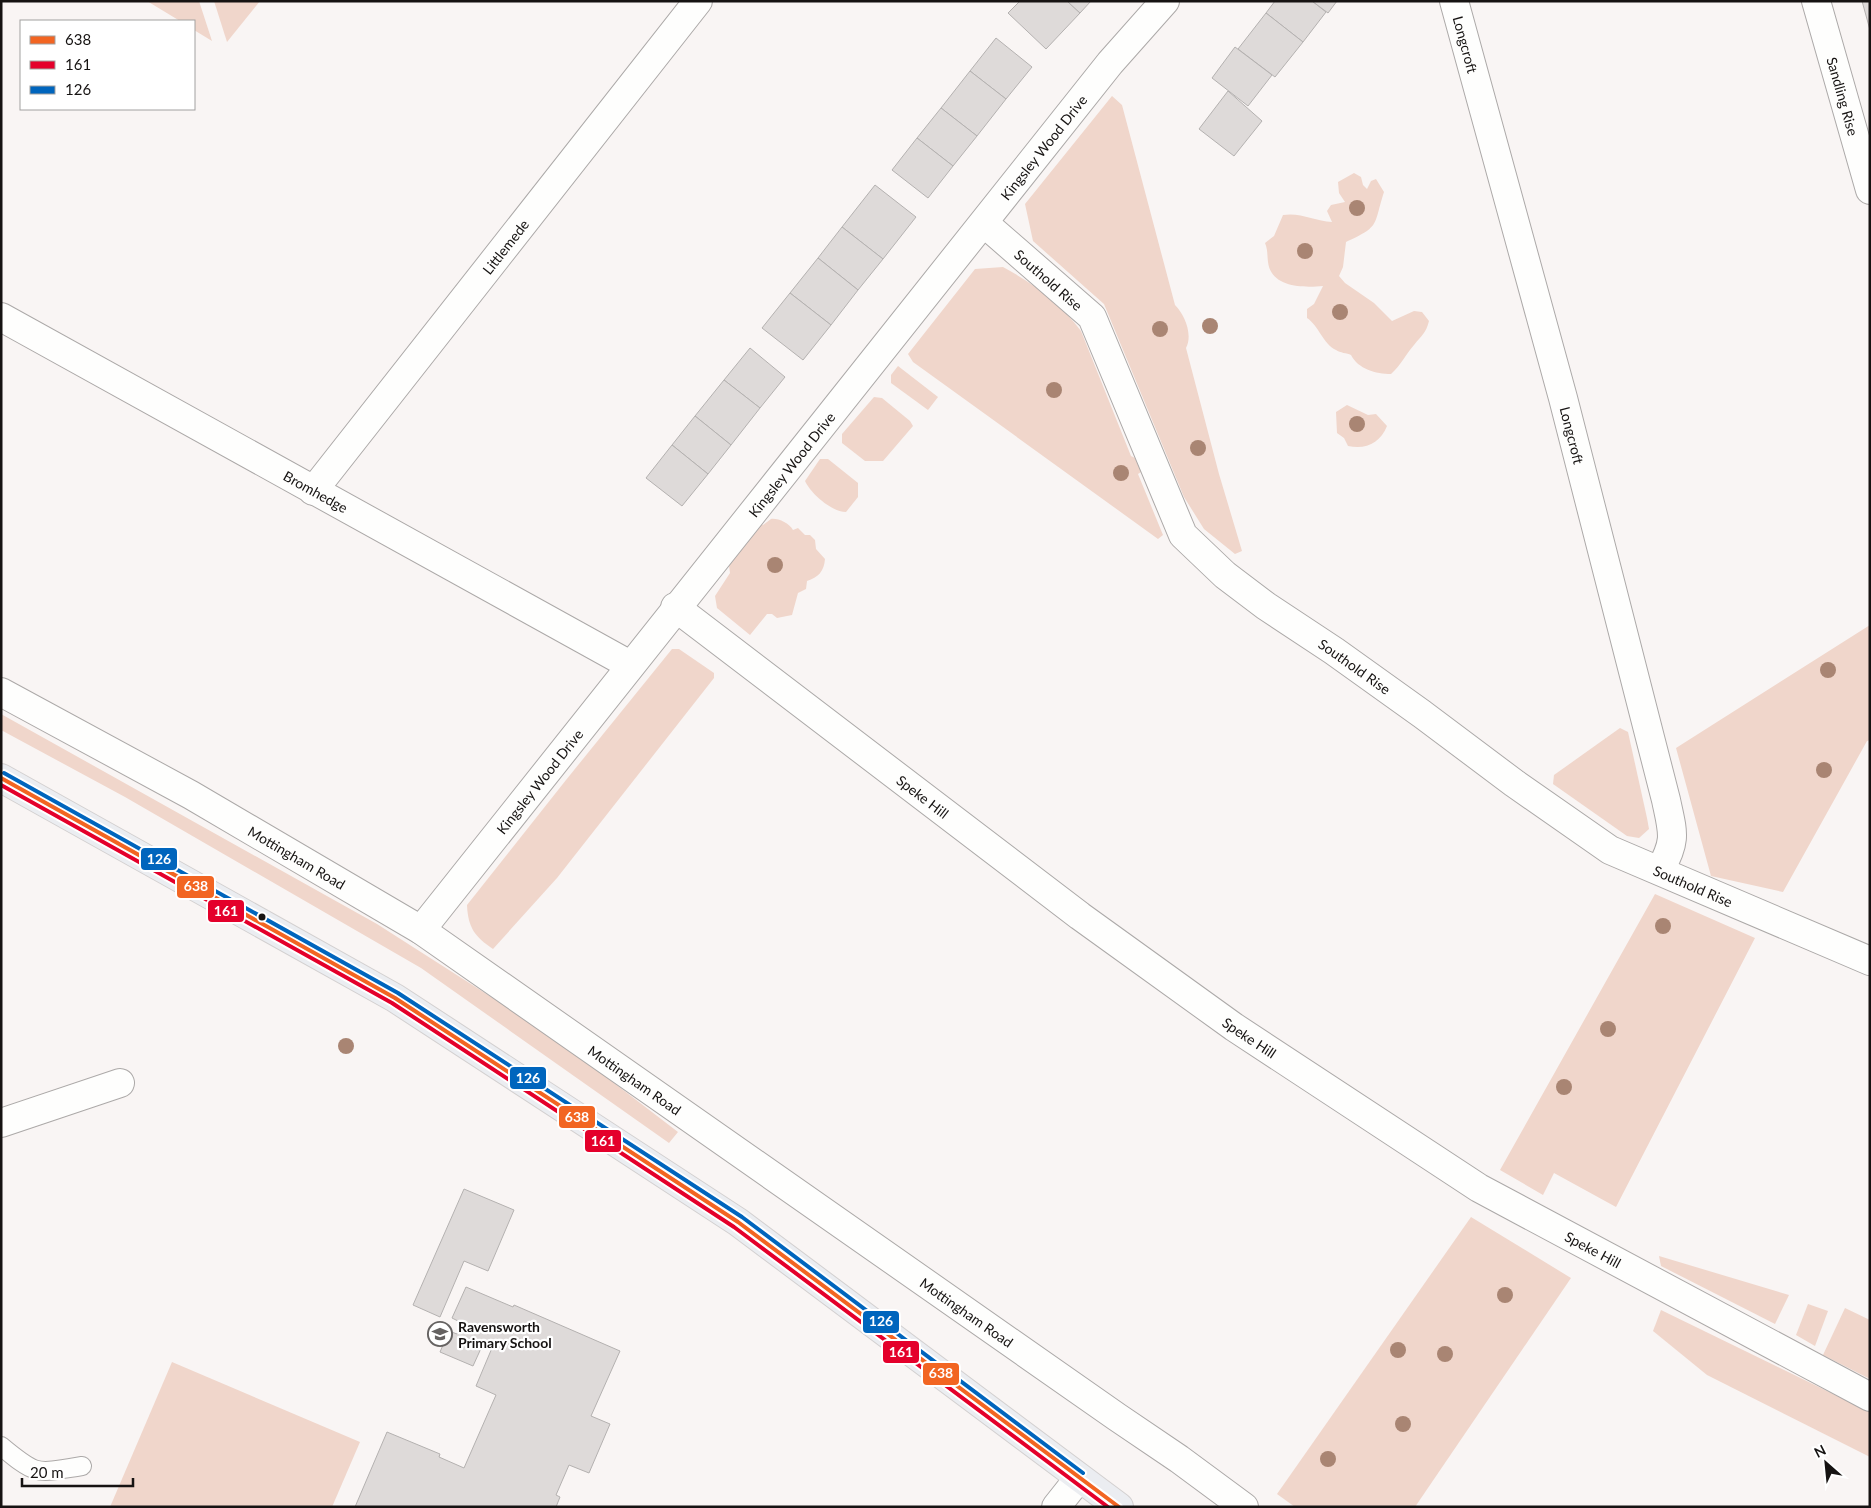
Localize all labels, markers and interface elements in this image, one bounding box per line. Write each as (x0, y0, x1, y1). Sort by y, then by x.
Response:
street label: Longcroft (1450, 14, 1482, 75)
legend (20, 20, 195, 110)
text: 638 (65, 30, 91, 48)
text: 161 (65, 55, 91, 73)
street label: Sandling Rise (1824, 55, 1863, 137)
text: 126 (65, 80, 91, 98)
street label: Kingsley Wood Drive (996, 91, 1090, 203)
street label: Littlemede (478, 216, 532, 277)
street label: Southold Rise (1011, 245, 1086, 314)
street label: Longcroft (1557, 405, 1588, 466)
street label: Kingsley Wood Drive (744, 408, 838, 520)
street label: Bromhedge (281, 467, 351, 516)
street label: Southold Rise (1316, 635, 1394, 697)
street label: Kingsley Wood Drive (492, 725, 586, 837)
street label: Speke Hill (894, 771, 952, 822)
street label: Mottingham Road (245, 822, 349, 892)
line badge: 126 (140, 847, 178, 871)
text: 126 (147, 850, 171, 867)
street label: Southold Rise (1651, 861, 1735, 910)
line badge: 638 (176, 875, 215, 899)
text: 638 (184, 877, 208, 894)
line badge: 161 (207, 899, 245, 923)
text: 161 (214, 902, 238, 919)
unlabelled marker (257, 912, 267, 922)
street label: Speke Hill (1219, 1013, 1280, 1061)
street label: Mottingham Road (585, 1041, 685, 1118)
line badge: 126 (509, 1066, 547, 1090)
text: 126 (516, 1069, 540, 1086)
line badge: 638 (558, 1105, 596, 1129)
text: 638 (565, 1108, 589, 1125)
line badge: 161 (584, 1129, 622, 1153)
text: 161 (591, 1132, 615, 1149)
street label: Speke Hill (1562, 1227, 1624, 1271)
street label: Mottingham Road (917, 1274, 1017, 1350)
line badge: 126 (862, 1310, 900, 1334)
text: 126 (869, 1312, 893, 1329)
place label: Ravensworth Primary School (458, 1318, 552, 1351)
school or university icon: Ravensworth Primary School (427, 1321, 453, 1347)
line badge: 161 (882, 1340, 920, 1364)
text: 161 (889, 1343, 913, 1360)
line badge: 638 (922, 1362, 960, 1386)
text: 638 (929, 1364, 953, 1381)
north arrow (1801, 1438, 1851, 1488)
text: N (1811, 1441, 1829, 1461)
scale bar (22, 1456, 134, 1488)
text: 20 m (30, 1463, 64, 1481)

